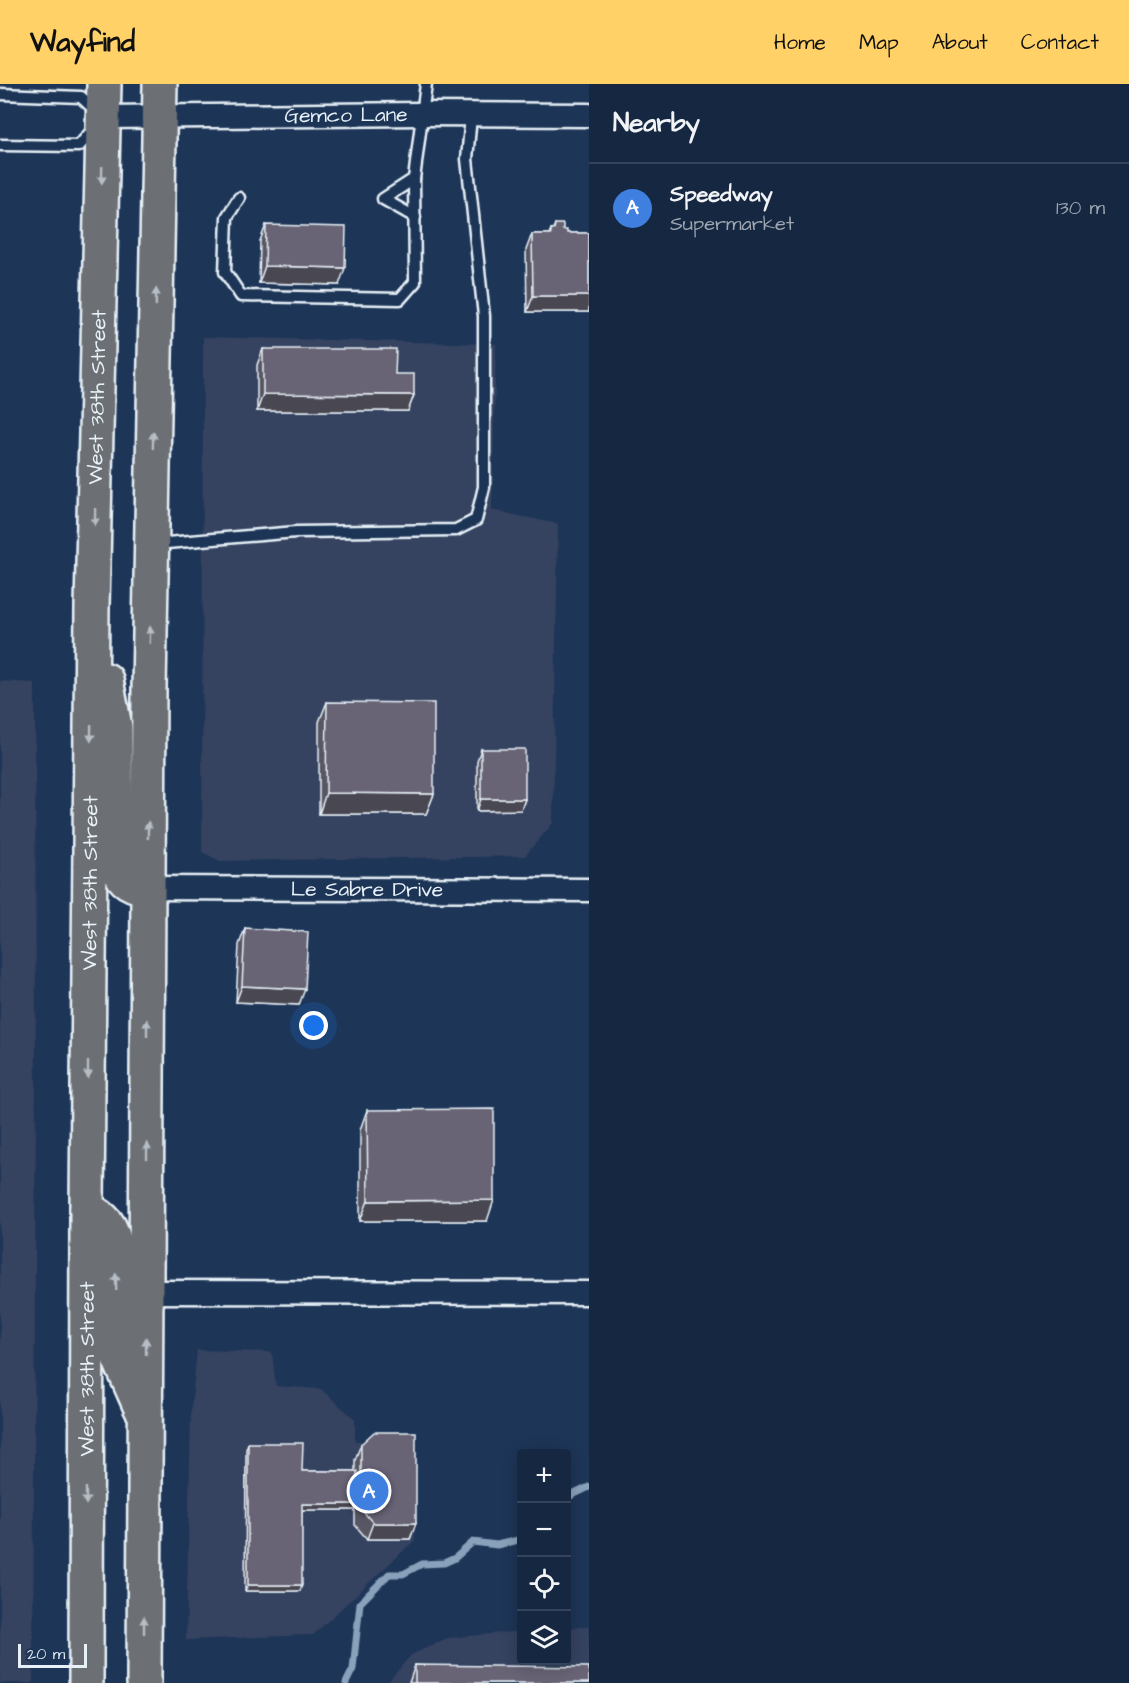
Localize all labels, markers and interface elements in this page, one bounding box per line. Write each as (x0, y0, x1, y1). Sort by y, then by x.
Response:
text: Wayfind (30, 23, 135, 62)
text: Home (774, 28, 826, 57)
text: Map (859, 28, 899, 57)
text: About (932, 28, 988, 57)
text: Contact (1021, 28, 1099, 57)
street label: Gemco Lane (284, 100, 408, 130)
text: Nearby (613, 105, 700, 141)
one-way arrow (97, 166, 106, 185)
text: Speedway (670, 179, 773, 210)
text: A (626, 194, 639, 222)
text: 130 m (1056, 194, 1105, 222)
text: Supermarket (670, 210, 794, 238)
one-way arrow (151, 287, 161, 306)
street label: West 38th Street (81, 309, 114, 485)
one-way arrow (148, 430, 158, 449)
one-way arrow (90, 508, 99, 527)
one-way arrow (145, 625, 155, 644)
one-way arrow (86, 724, 95, 743)
street label: West 38th Street (75, 795, 105, 971)
one-way arrow (143, 820, 153, 839)
street label: Le Sabre Drive (291, 875, 443, 904)
your location (299, 1011, 328, 1040)
one-way arrow (142, 1018, 152, 1037)
one-way arrow (83, 1060, 93, 1079)
one-way arrow (142, 1141, 152, 1160)
one-way arrow (112, 1272, 121, 1291)
street label: West 38th Street (72, 1281, 102, 1457)
one-way arrow (141, 1336, 151, 1355)
map controls (517, 1449, 571, 1665)
button: + (517, 1449, 571, 1503)
pin: A (350, 1468, 388, 1514)
one-way arrow (81, 1486, 91, 1505)
button: − (517, 1503, 571, 1557)
button: locate (517, 1557, 571, 1611)
button: layers (517, 1611, 571, 1665)
one-way arrow (139, 1615, 149, 1634)
scale bar (18, 1641, 87, 1668)
text: 20 m (27, 1643, 65, 1665)

